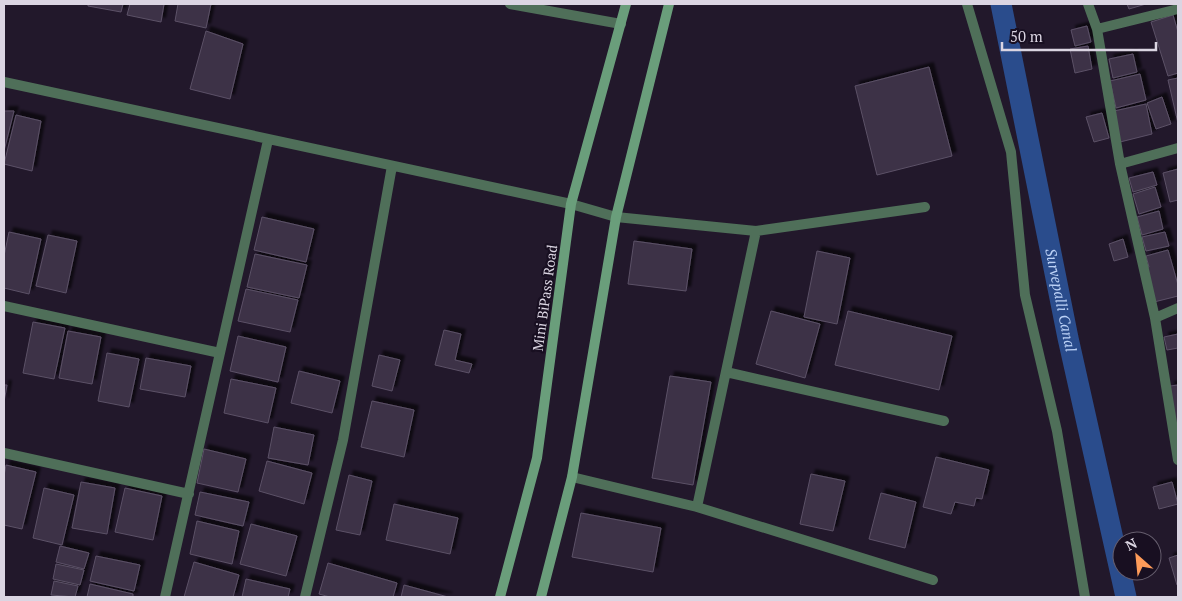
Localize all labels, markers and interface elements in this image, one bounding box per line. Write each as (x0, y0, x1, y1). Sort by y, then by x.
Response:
scale bar (1002, 20, 1156, 52)
text: 50 m (1010, 26, 1043, 46)
street label: Mini BiPass Road (528, 243, 561, 352)
water label: Survepalli Canal (1041, 246, 1082, 354)
north arrow (1112, 531, 1162, 581)
text: N (1122, 533, 1140, 555)

